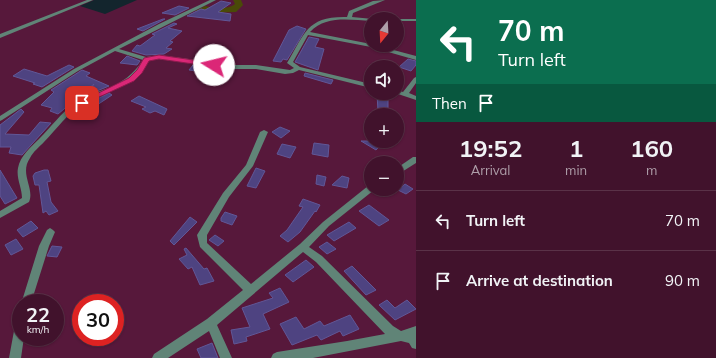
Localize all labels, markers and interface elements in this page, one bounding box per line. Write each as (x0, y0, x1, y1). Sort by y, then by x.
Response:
north arrow (364, 12, 404, 52)
map controls (364, 12, 404, 196)
text: 70 m (498, 13, 564, 48)
icon: left (432, 16, 484, 68)
position arrow (193, 44, 235, 86)
text: Turn left (498, 48, 566, 71)
button: sound (364, 60, 404, 100)
pin (65, 86, 99, 120)
icon: arrive (71, 92, 93, 114)
icon: arrive (475, 92, 497, 114)
text: Then (432, 94, 467, 113)
button: + (364, 108, 404, 148)
text: 19:52 (459, 133, 522, 163)
text: 1 (569, 133, 583, 163)
text: 160 (630, 133, 673, 163)
button: − (364, 156, 404, 196)
text: Arrival (471, 162, 510, 178)
text: min (565, 162, 587, 178)
text: m (646, 162, 657, 178)
icon: left (432, 210, 454, 232)
text: Turn left (466, 211, 525, 230)
text: 70 m (665, 211, 700, 230)
icon: arrive (432, 270, 454, 292)
text: Arrive at destination (466, 271, 613, 290)
text: 90 m (665, 271, 700, 290)
speed limit sign: 30 (72, 294, 124, 346)
text: 22 (26, 302, 50, 327)
text: km/h (27, 323, 49, 336)

